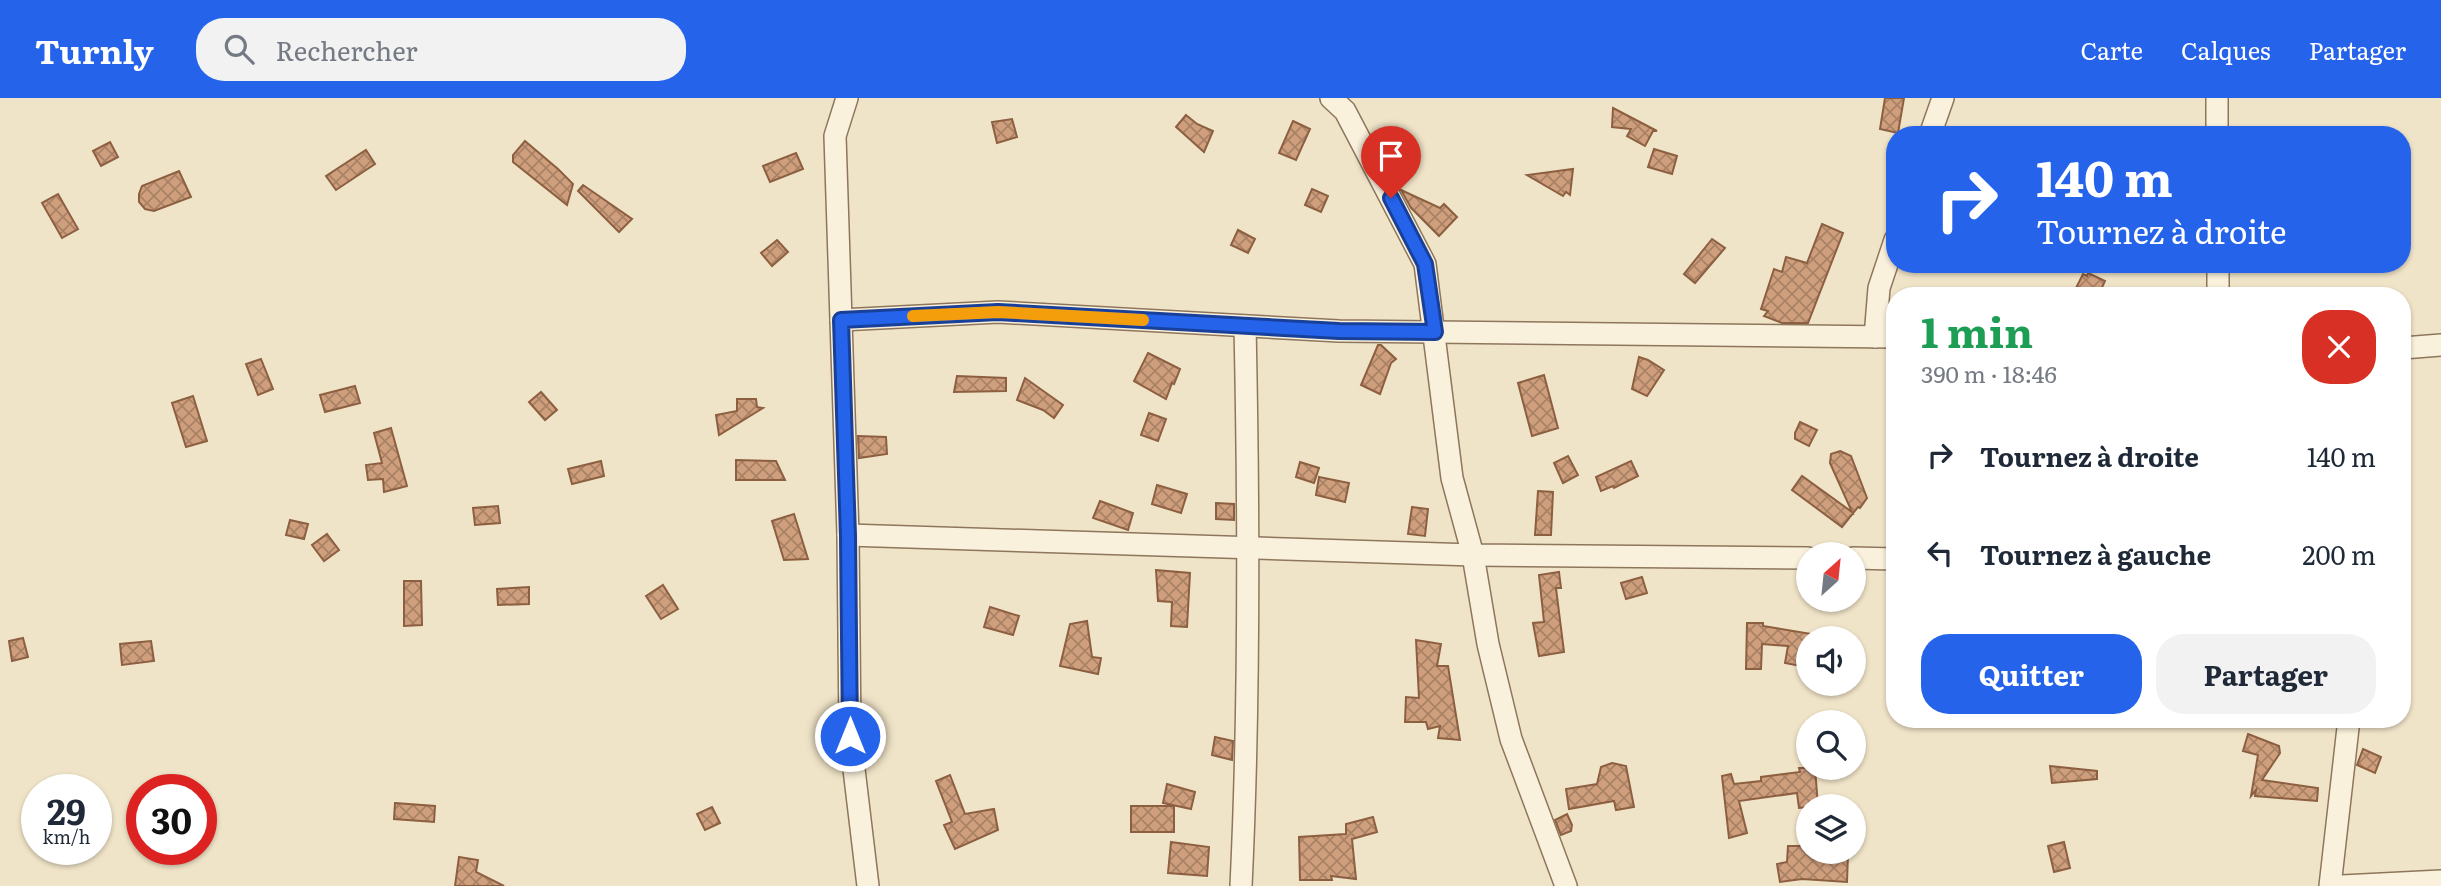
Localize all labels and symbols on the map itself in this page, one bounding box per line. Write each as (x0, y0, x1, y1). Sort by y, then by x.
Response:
pin (1361, 126, 1421, 198)
north arrow (1796, 542, 1866, 612)
position arrow (813, 699, 887, 773)
speed limit sign: 30 (126, 774, 217, 865)

